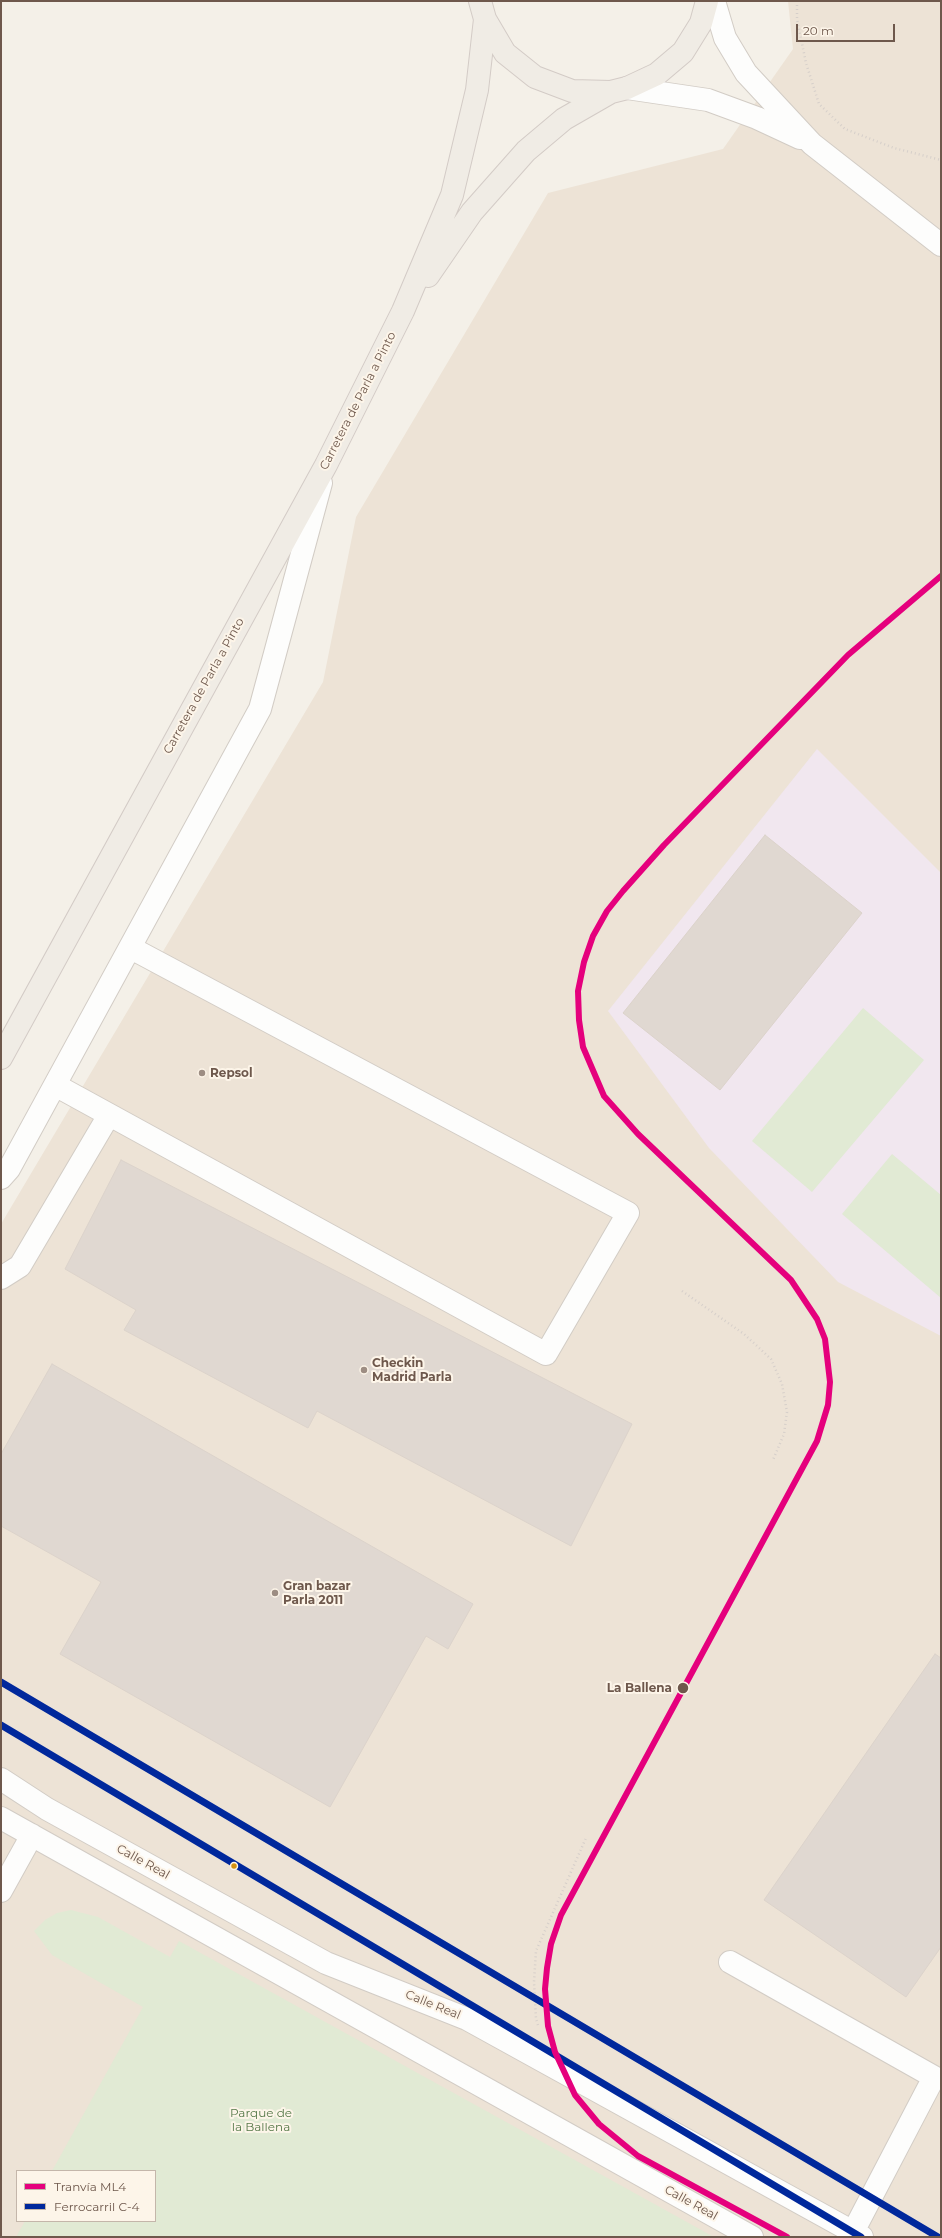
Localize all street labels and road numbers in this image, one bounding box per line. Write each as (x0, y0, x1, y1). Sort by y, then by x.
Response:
street label: Carretera de Parla a Pinto (317, 330, 399, 472)
street label: Carretera de Parla a Pinto (161, 616, 247, 756)
street label: Calle Real (114, 1842, 172, 1882)
street label: Calle Real (403, 1987, 463, 2023)
street label: Calle Real (662, 2183, 720, 2223)

